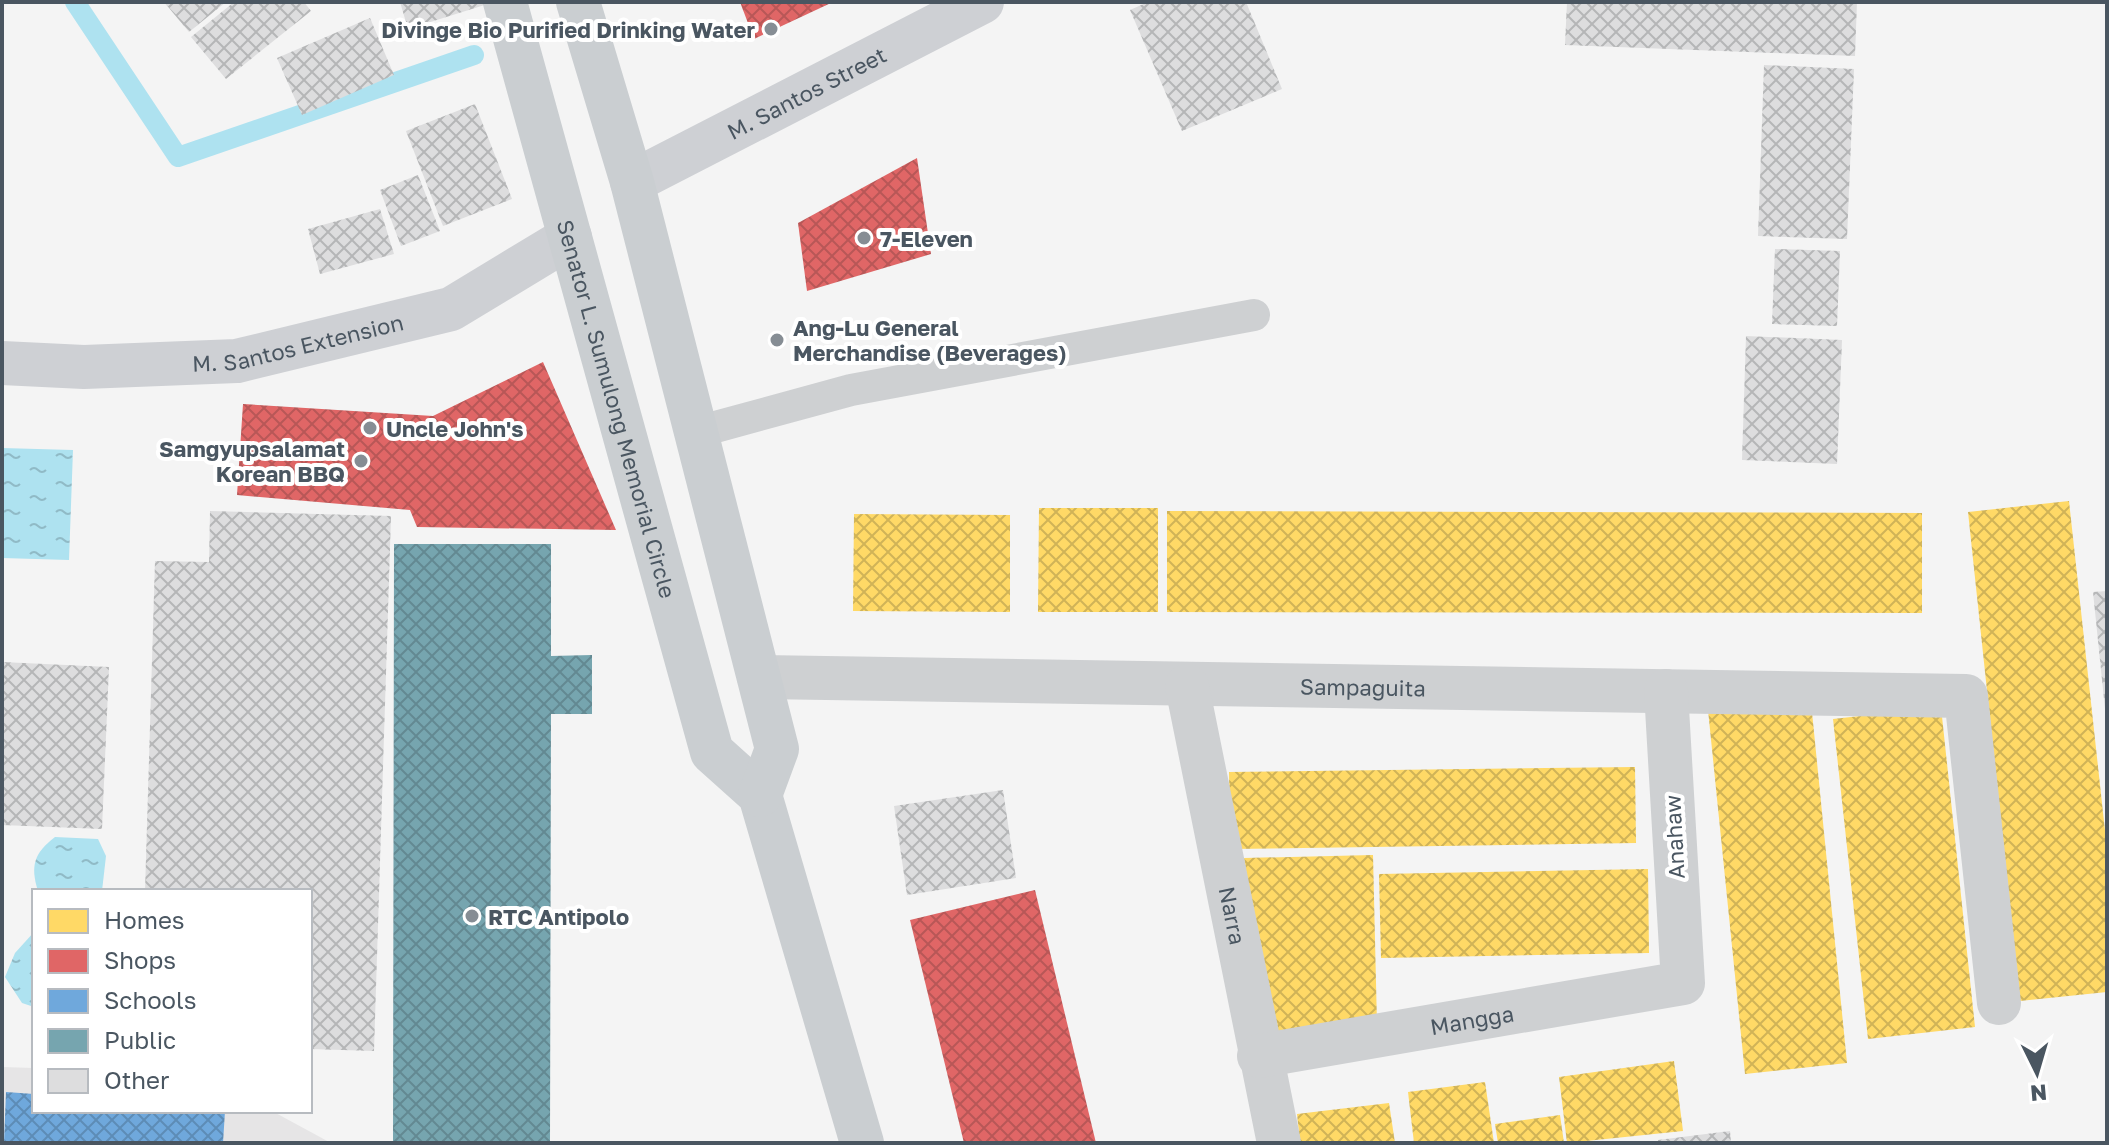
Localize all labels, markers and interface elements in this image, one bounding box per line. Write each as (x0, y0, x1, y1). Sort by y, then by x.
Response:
place label: Divinge Bio Purified Drinking Water (381, 16, 755, 43)
marker: Divinge Bio Purified Drinking Water (762, 20, 780, 38)
street label: M. Santos Street (722, 40, 890, 144)
street label: Senator L. Sumulong Memorial Circle (552, 217, 682, 601)
place label: 7-Eleven (880, 225, 973, 252)
marker: 7-Eleven (855, 229, 873, 247)
street label: M. Santos Extension (192, 308, 406, 376)
place label: Ang-Lu General Merchandise (Beverages) (793, 314, 1067, 366)
marker: Ang-Lu General Merchandise (Beverages) (768, 331, 786, 349)
place label: Uncle John's (386, 415, 524, 442)
marker: Uncle John's (361, 419, 379, 437)
place label: Samgyupsalamat Korean BBQ (159, 435, 345, 487)
marker: Samgyupsalamat Korean BBQ (352, 452, 370, 470)
street label: Sampaguita (1300, 672, 1426, 701)
street label: Anahaw (1658, 794, 1690, 880)
street label: Narra (1214, 884, 1252, 947)
legend (32, 889, 312, 1113)
place label: RTC Antipolo (488, 903, 629, 930)
text: Homes (104, 905, 185, 934)
marker: RTC Antipolo (463, 907, 481, 925)
text: Shops (104, 945, 176, 974)
text: Schools (104, 985, 196, 1014)
street label: Mangga (1428, 999, 1516, 1040)
text: Public (104, 1025, 176, 1054)
north arrow (1997, 1033, 2077, 1113)
text: Other (104, 1065, 169, 1094)
text: N (2029, 1079, 2048, 1108)

